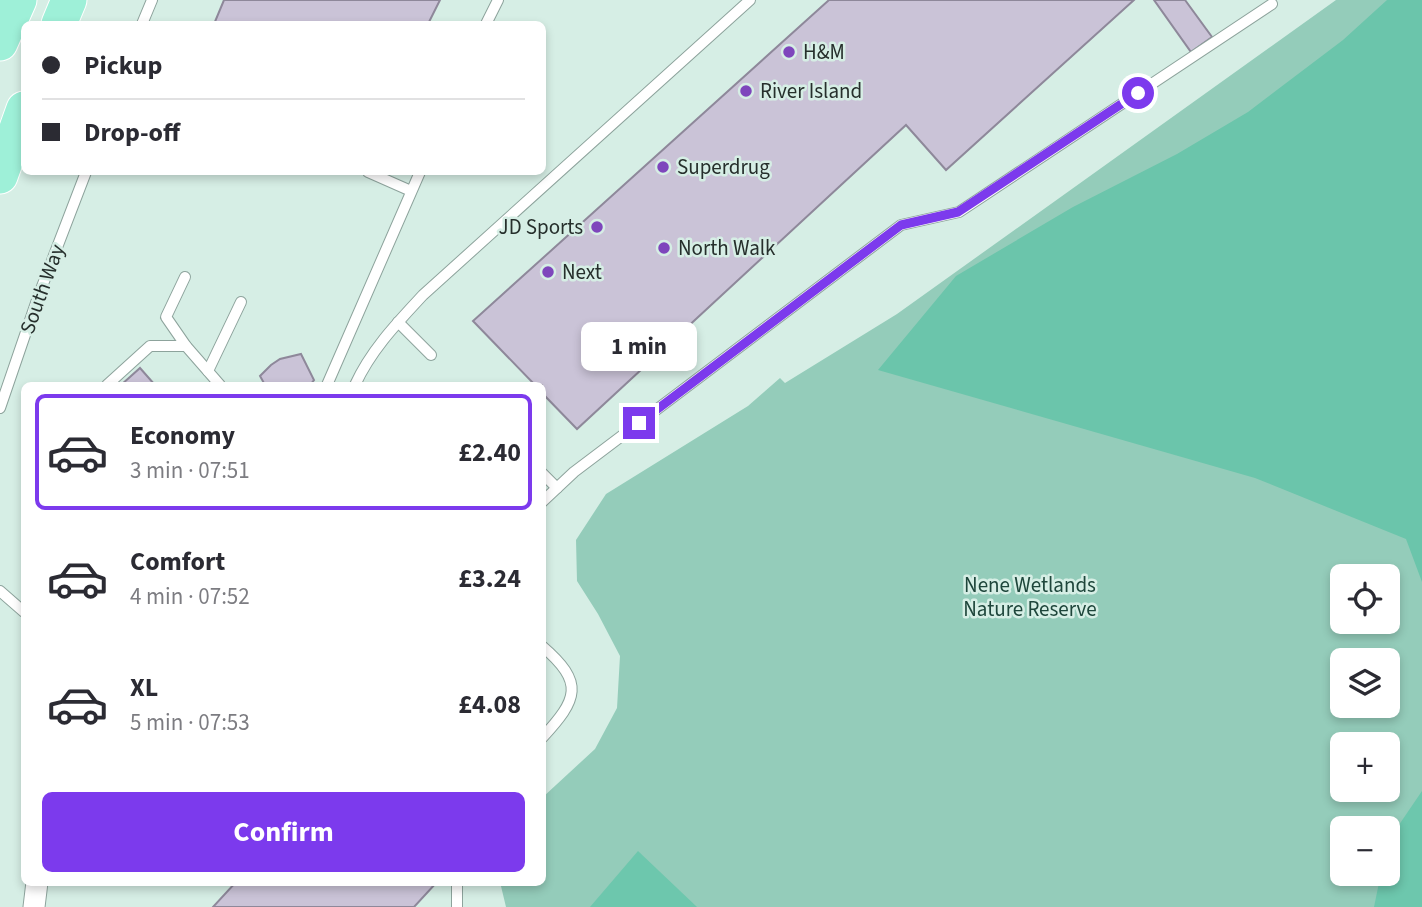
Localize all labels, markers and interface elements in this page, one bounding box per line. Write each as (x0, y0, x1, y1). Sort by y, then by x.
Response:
place label: H&M (803, 37, 845, 67)
marker: H&M (781, 44, 797, 60)
text: Pickup (84, 47, 162, 84)
place label: River Island (760, 76, 862, 106)
route start (1122, 77, 1154, 109)
marker: River Island (738, 83, 754, 99)
text: Drop-off (84, 114, 180, 151)
place label: Superdrug (677, 152, 770, 182)
marker: Superdrug (655, 159, 671, 175)
place label: JD Sports (499, 212, 583, 242)
marker: JD Sports (589, 219, 605, 235)
place label: North Walk (678, 233, 776, 263)
street label: South Way (12, 240, 72, 338)
marker: North Walk (656, 240, 672, 256)
place label: Next (562, 257, 602, 287)
marker: Next (540, 264, 556, 280)
callout: 1 min (581, 322, 697, 370)
text: 1 min (611, 330, 667, 363)
route end (623, 407, 655, 439)
text: Economy (130, 417, 235, 454)
icon: car (46, 421, 109, 484)
text: £2.40 (458, 434, 521, 471)
text: 3 min · 07:51 (130, 454, 250, 487)
text: Comfort (130, 543, 225, 580)
icon: car (46, 547, 109, 610)
text: £3.24 (458, 560, 521, 597)
map controls (1330, 564, 1400, 886)
button: locate (1330, 564, 1400, 634)
park label: Nene Wetlands Nature Reserve (963, 570, 1097, 624)
text: 4 min · 07:52 (130, 580, 250, 613)
button: layers (1330, 648, 1400, 718)
text: XL (130, 669, 158, 706)
icon: car (46, 673, 109, 736)
text: £4.08 (458, 686, 521, 723)
text: 5 min · 07:53 (130, 706, 250, 739)
button: + (1330, 732, 1400, 802)
button: Confirm (42, 792, 525, 872)
button: − (1330, 816, 1400, 886)

